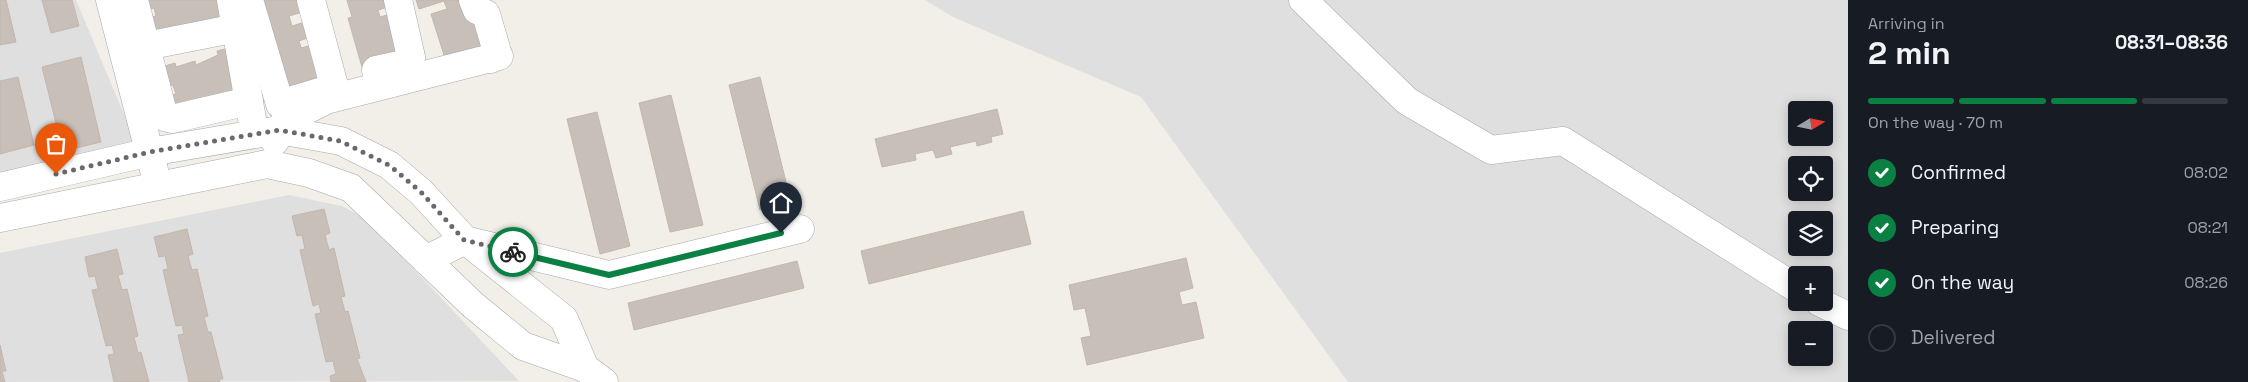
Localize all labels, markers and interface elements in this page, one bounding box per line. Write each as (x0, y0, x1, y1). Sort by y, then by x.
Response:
text: Arriving in (1868, 13, 1945, 34)
text: 08:31–08:36 (2115, 30, 2228, 55)
text: 2 min (1868, 33, 1951, 73)
north arrow (1788, 101, 1832, 146)
map controls (1788, 101, 1833, 366)
text: On the way · 70 m (1868, 112, 2003, 133)
pin (35, 123, 77, 174)
icon: bag (42, 130, 70, 158)
button: locate (1788, 156, 1833, 201)
icon: check (1868, 159, 1896, 187)
text: Confirmed (1911, 160, 2006, 185)
text: 08:02 (2184, 162, 2228, 183)
pin (760, 182, 802, 233)
icon: home (767, 189, 795, 217)
button: layers (1788, 211, 1833, 256)
icon: check (1868, 214, 1896, 242)
text: Preparing (1911, 215, 1999, 240)
text: 08:21 (2187, 217, 2228, 238)
courier (488, 227, 538, 277)
icon: bike (499, 238, 527, 266)
button: + (1788, 266, 1833, 311)
icon: check (1868, 269, 1896, 297)
text: On the way (1911, 270, 2014, 295)
text: 08:26 (2184, 272, 2228, 293)
button: − (1788, 321, 1833, 366)
text: Delivered (1911, 325, 1996, 350)

